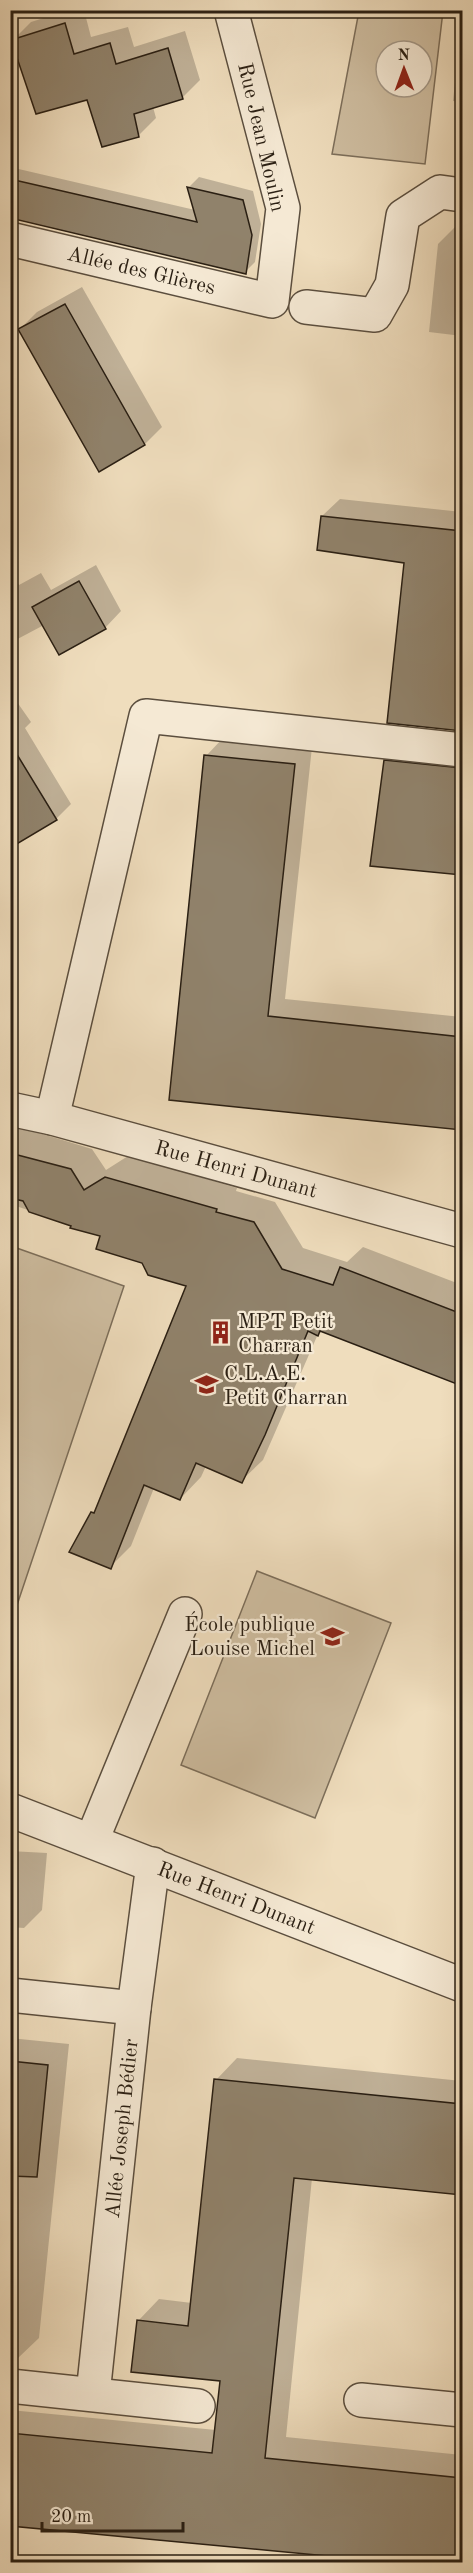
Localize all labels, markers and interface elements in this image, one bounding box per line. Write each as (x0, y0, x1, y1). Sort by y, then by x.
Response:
north arrow (374, 39, 434, 99)
text: N (398, 48, 411, 64)
street label: Rue Jean Moulin (233, 61, 288, 214)
street label: Allée des Glières (65, 244, 217, 299)
street label: Rue Henri Dunant (152, 1138, 319, 1203)
place label: MPT Petit Charran (238, 1312, 334, 1357)
building icon: MPT Petit Charran (207, 1320, 233, 1346)
place label: C.L.A.E. Petit Charran (224, 1364, 348, 1409)
school or university icon: C.L.A.E. Petit Charran (193, 1372, 219, 1398)
place label: École publique Louise Michel (184, 1611, 315, 1660)
school or university icon: École publique Louise Michel (320, 1623, 346, 1649)
street label: Rue Henri Dunant (154, 1859, 318, 1939)
street label: Allée Joseph Bédier (103, 2037, 143, 2220)
scale bar (42, 2495, 183, 2533)
text: 20 m (51, 2508, 91, 2526)

